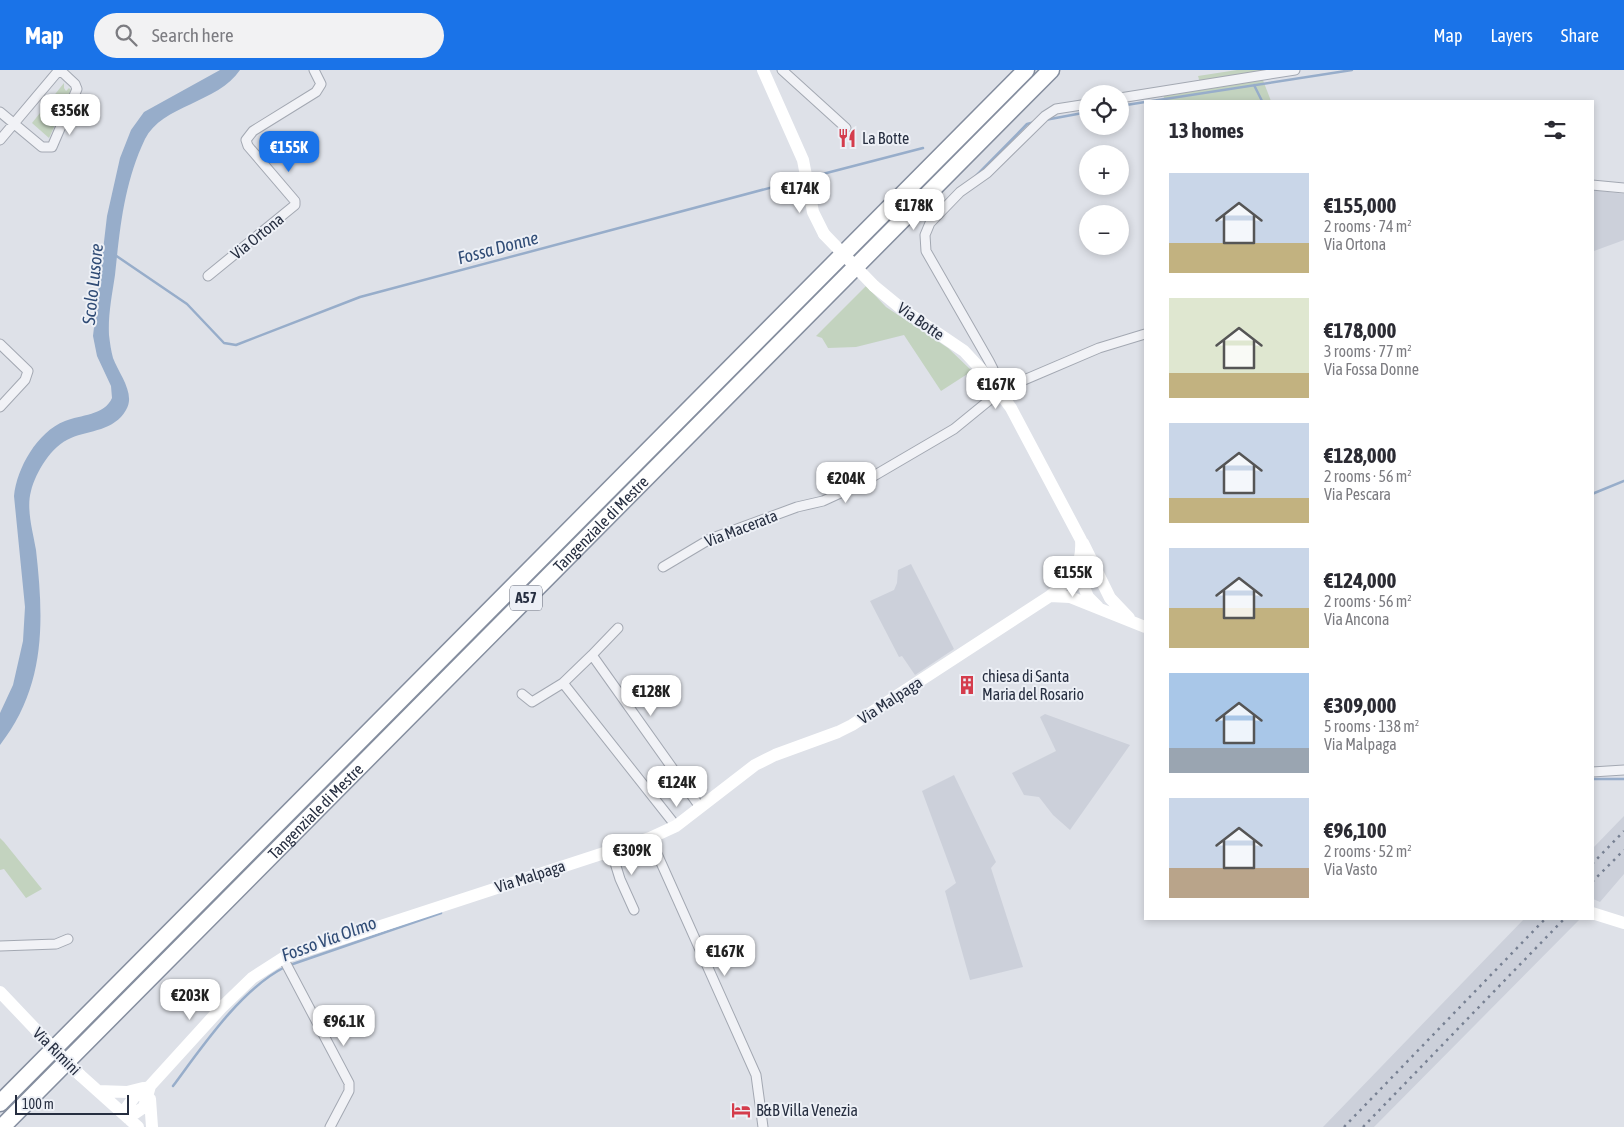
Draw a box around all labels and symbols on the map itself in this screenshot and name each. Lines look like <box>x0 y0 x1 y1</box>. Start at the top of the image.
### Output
pin: €356K <box>35 93 105 136</box>
restaurant icon: La Botte <box>836 127 858 149</box>
place label: La Botte <box>862 129 909 147</box>
pin: €155K <box>254 131 324 173</box>
pin: €174K <box>765 172 835 214</box>
pin: €178K <box>879 189 949 231</box>
street label: Via Ortona <box>227 209 287 263</box>
water label: Fossa Donne <box>455 227 541 268</box>
water label: Scolo Lusore <box>78 242 107 327</box>
street label: Via Botte <box>894 299 948 343</box>
pin: €167K <box>961 368 1031 410</box>
pin: €204K <box>811 462 881 504</box>
street label: Tangenziale di Mestre <box>550 472 652 575</box>
street label: Via Macerata <box>702 506 780 550</box>
pin: €155K <box>1038 556 1108 598</box>
road number: A57 <box>510 586 542 610</box>
place label: chiesa di Santa Maria del Rosario <box>982 667 1084 703</box>
street label: Via Malpaga <box>855 673 926 728</box>
pin: €128K <box>616 674 686 717</box>
building icon: chiesa di Santa Maria del Rosario <box>956 674 978 696</box>
street label: Tangenziale di Mestre <box>264 760 367 863</box>
pin: €124K <box>642 766 712 808</box>
pin: €309K <box>597 834 667 876</box>
street label: Via Malpaga <box>493 856 568 897</box>
water label: Fosso Via Olmo <box>278 912 379 965</box>
pin: €167K <box>690 934 760 977</box>
pin: €203K <box>155 978 225 1021</box>
pin: €96.1K <box>303 1004 385 1047</box>
street label: Via Rimini <box>30 1024 84 1078</box>
scale bar <box>15 1092 129 1115</box>
hotel icon: B&B Villa Venezia <box>730 1099 752 1121</box>
place label: B&B Villa Venezia <box>756 1101 858 1119</box>

